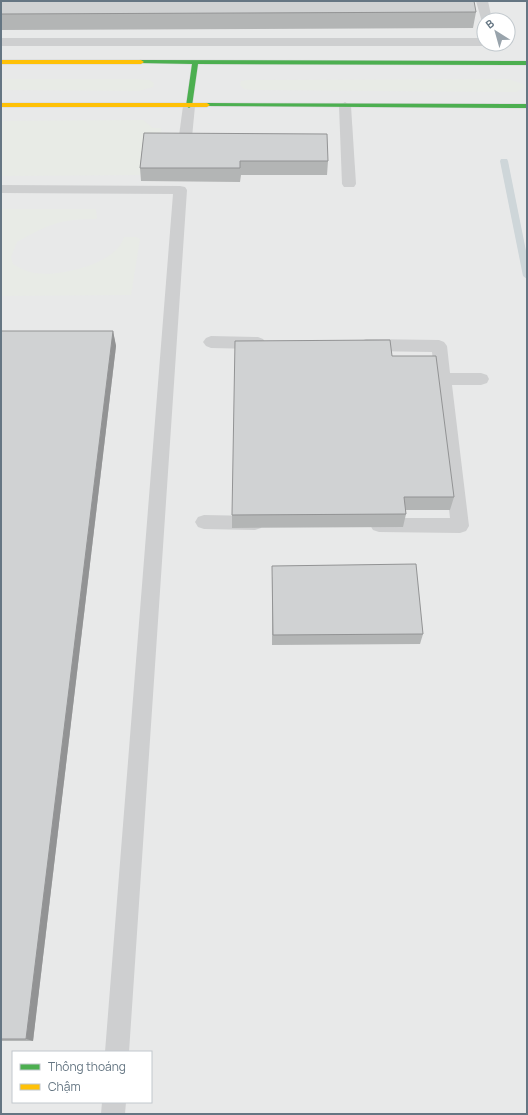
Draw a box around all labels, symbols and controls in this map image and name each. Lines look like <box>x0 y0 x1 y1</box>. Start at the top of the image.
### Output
north arrow <box>476 12 516 52</box>
text: B <box>482 16 497 32</box>
legend <box>12 1051 152 1103</box>
text: Thông thoáng <box>48 1058 126 1075</box>
text: Chậm <box>48 1078 81 1095</box>

